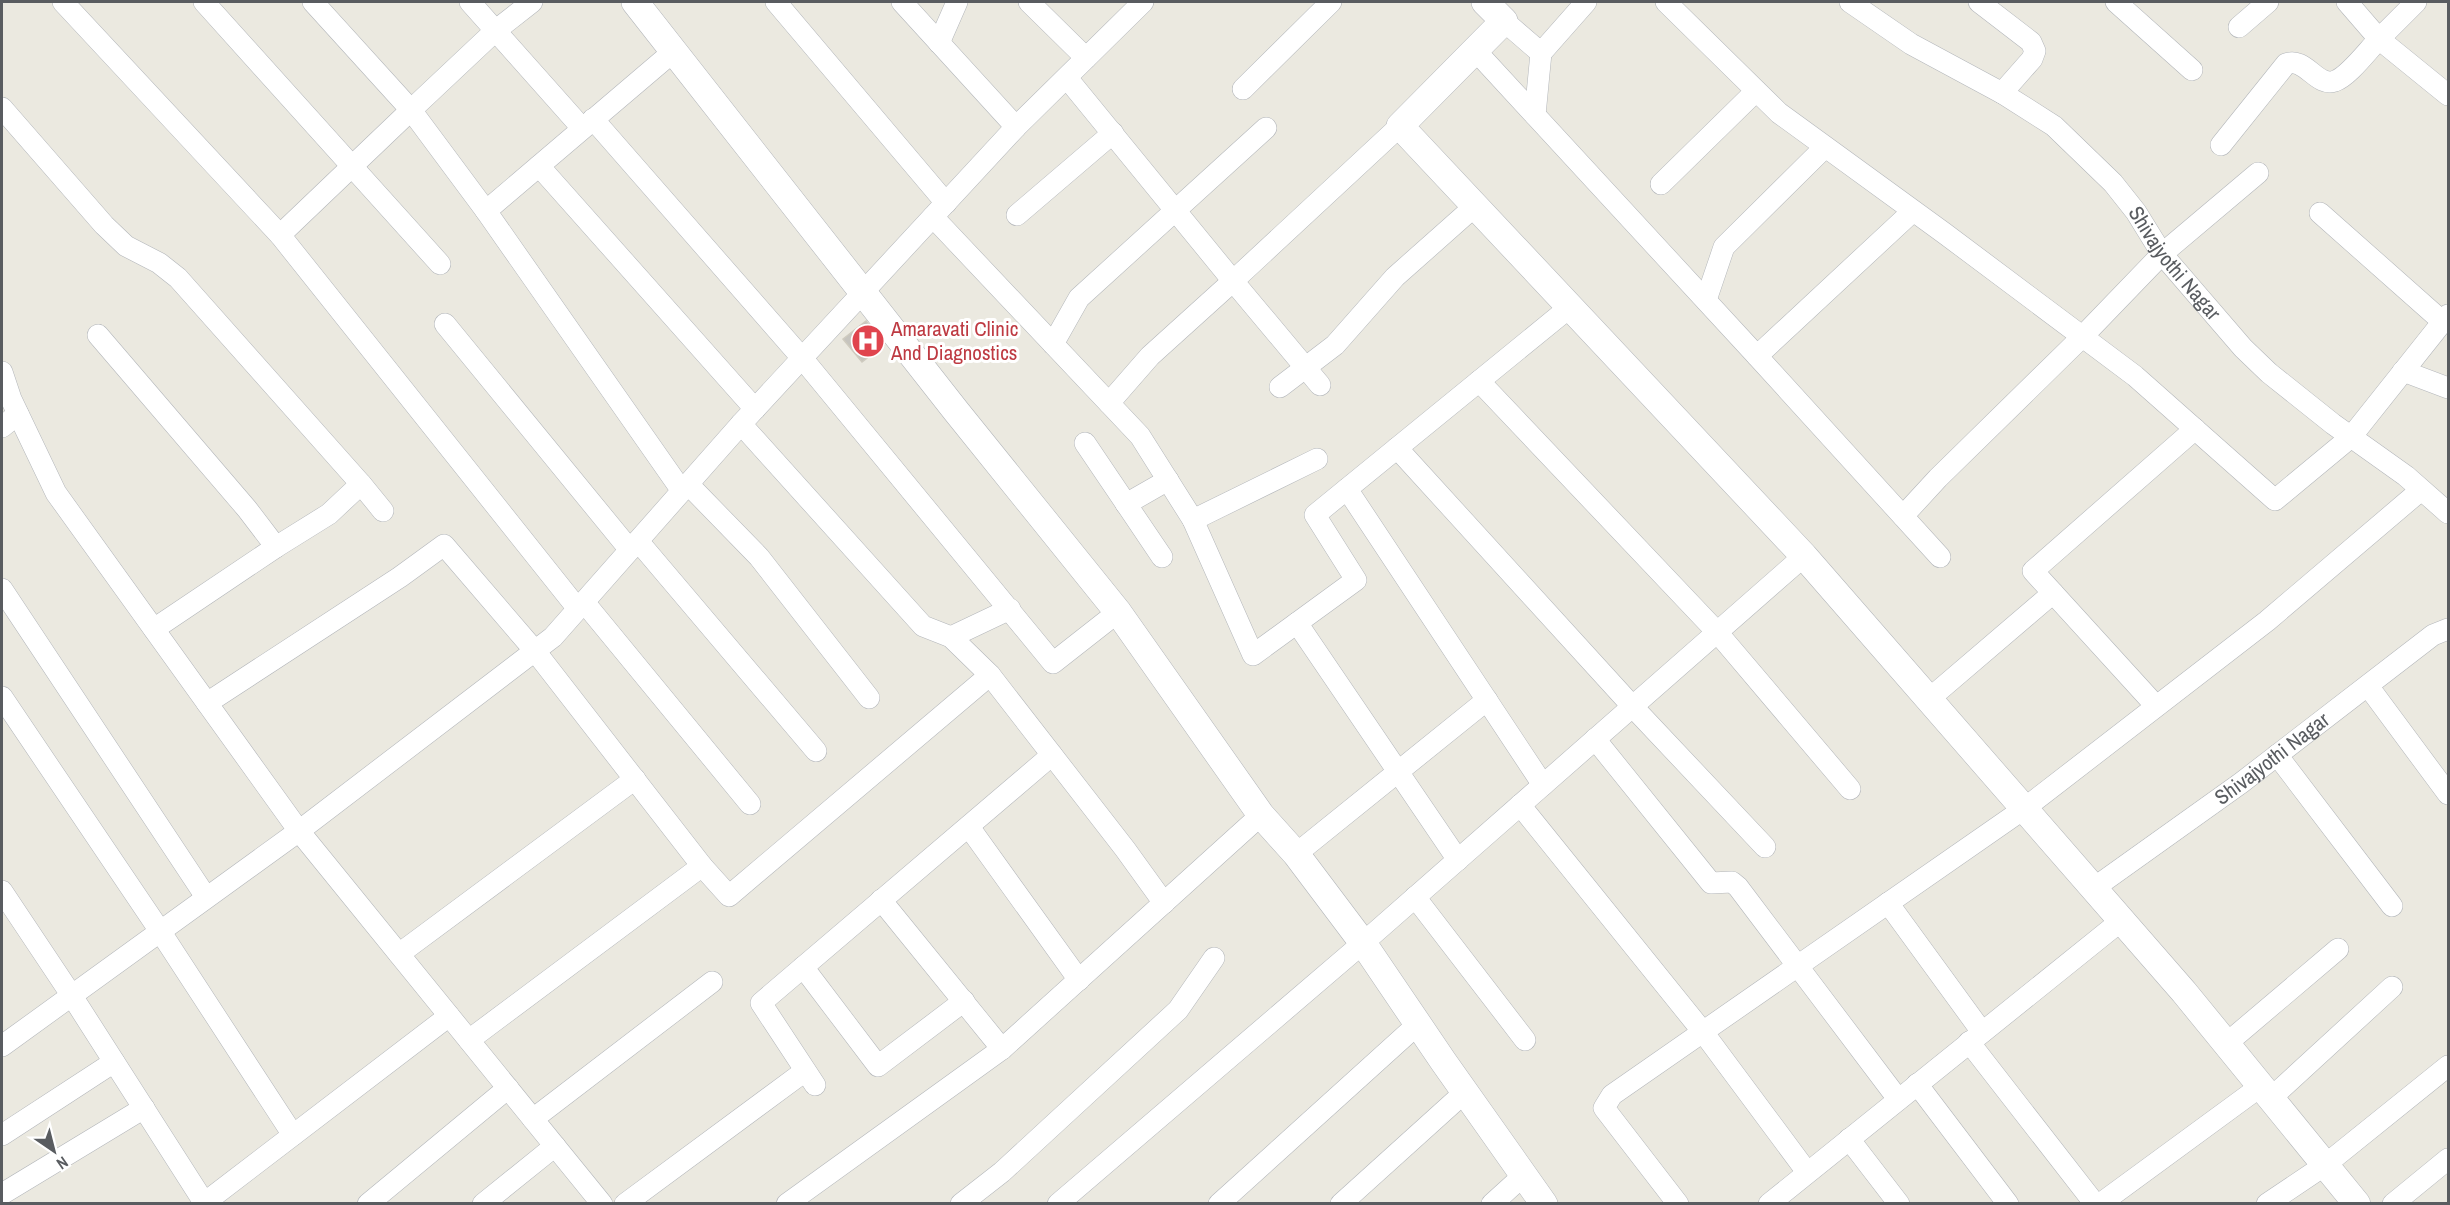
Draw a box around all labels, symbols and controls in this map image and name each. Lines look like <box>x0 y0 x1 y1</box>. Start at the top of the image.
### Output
street label: Shivajyothi Nagar <box>2122 200 2228 326</box>
place label: Amaravati Clinic And Diagnostics <box>890 314 1018 367</box>
hospital icon: Amaravati Clinic And Diagnostics <box>850 323 886 359</box>
street label: Shivajyothi Nagar <box>2209 705 2335 811</box>
north arrow <box>24 1121 84 1181</box>
text: N <box>52 1152 73 1175</box>

